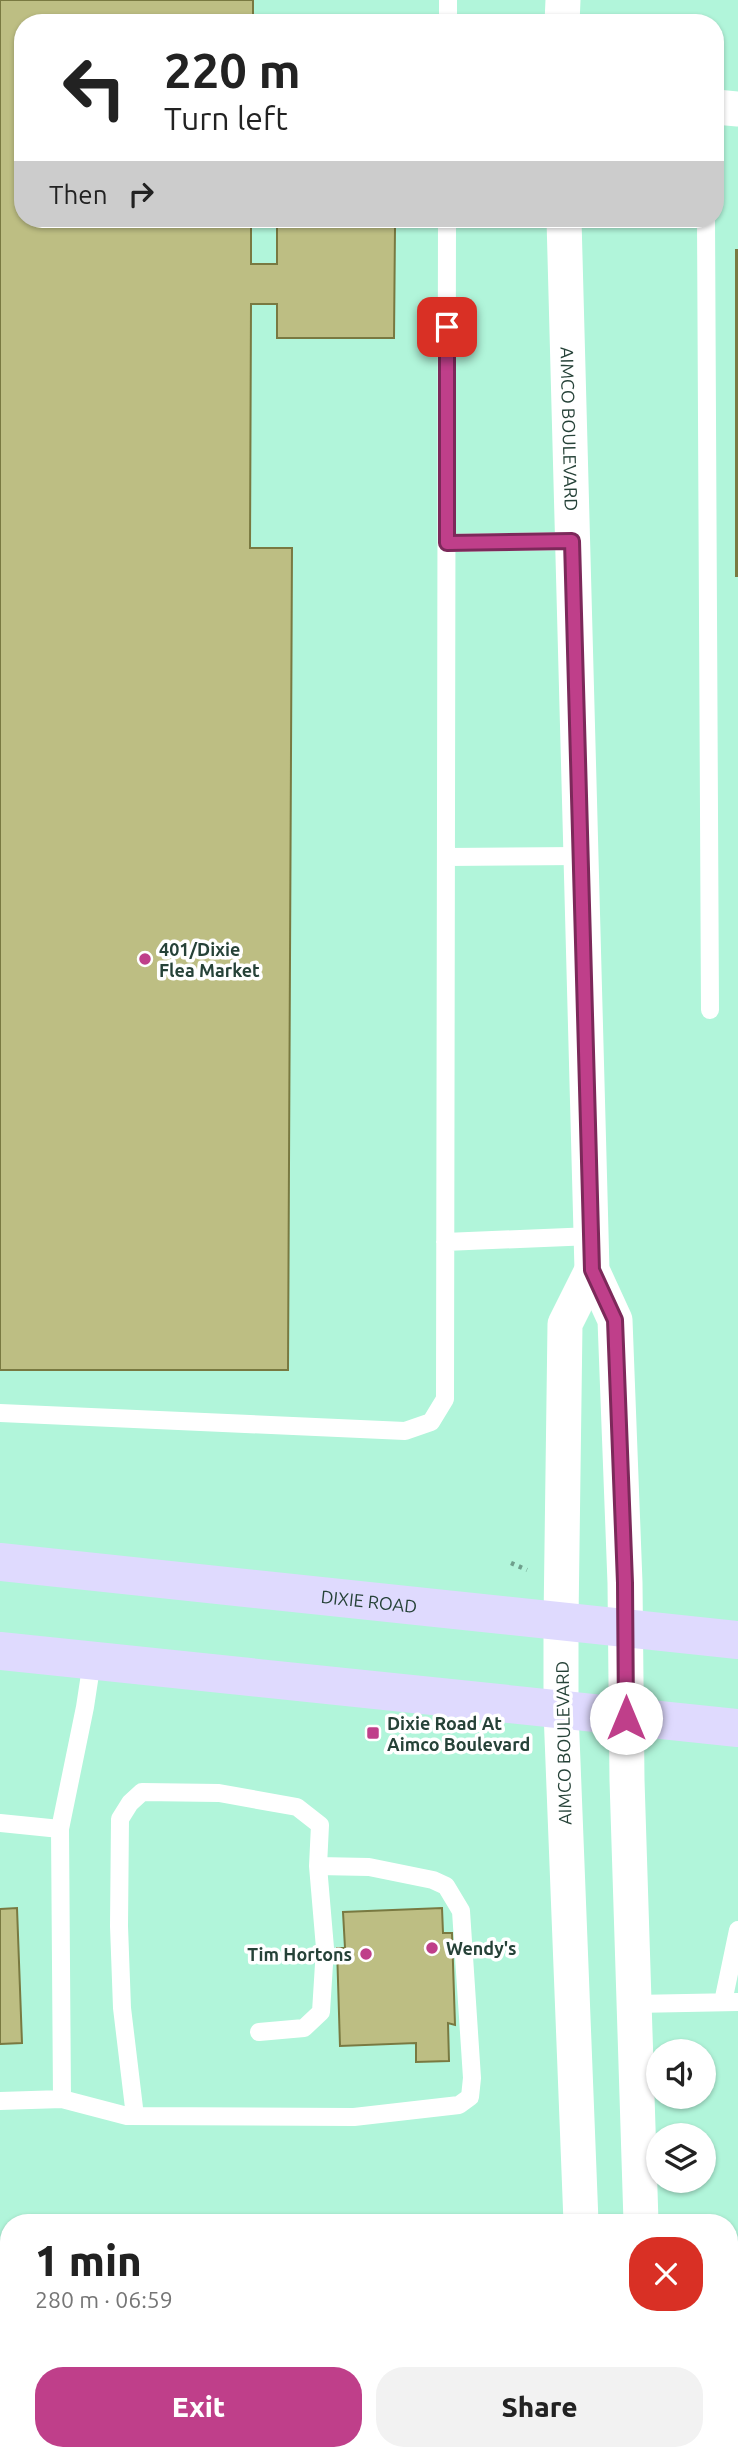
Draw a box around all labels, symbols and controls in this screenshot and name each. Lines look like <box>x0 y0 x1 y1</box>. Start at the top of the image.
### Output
icon: left <box>49 42 140 133</box>
text: 220 m <box>164 42 301 97</box>
text: Turn left <box>164 100 288 136</box>
icon: right <box>122 175 160 213</box>
text: Then <box>49 180 108 209</box>
pin <box>417 297 477 357</box>
icon: arrive <box>428 308 466 346</box>
street label: AIMCO BOULEVARD <box>557 347 582 511</box>
place label: 401/Dixie Flea Market <box>159 939 260 980</box>
marker: 401/Dixie Flea Market <box>137 951 153 967</box>
street label: DIXIE ROAD <box>320 1586 418 1616</box>
street label: AIMCO BOULEVARD <box>552 1661 574 1825</box>
position arrow <box>589 1681 663 1755</box>
place label: Dixie Road At Aimco Boulevard <box>387 1713 530 1754</box>
marker: Dixie Road At Aimco Boulevard <box>365 1725 381 1741</box>
place label: Wendy's <box>446 1938 517 1958</box>
marker: Wendy's <box>424 1940 440 1956</box>
place label: Tim Hortons <box>247 1944 352 1964</box>
marker: Tim Hortons <box>358 1946 374 1962</box>
map controls <box>646 2039 716 2193</box>
button: sound <box>646 2039 716 2109</box>
button: layers <box>646 2123 716 2193</box>
text: 1 min <box>35 2237 142 2284</box>
button: close <box>629 2237 703 2311</box>
text: 280 m · 06:59 <box>35 2287 173 2312</box>
button: Exit <box>35 2367 362 2447</box>
button: Share <box>376 2367 703 2447</box>

